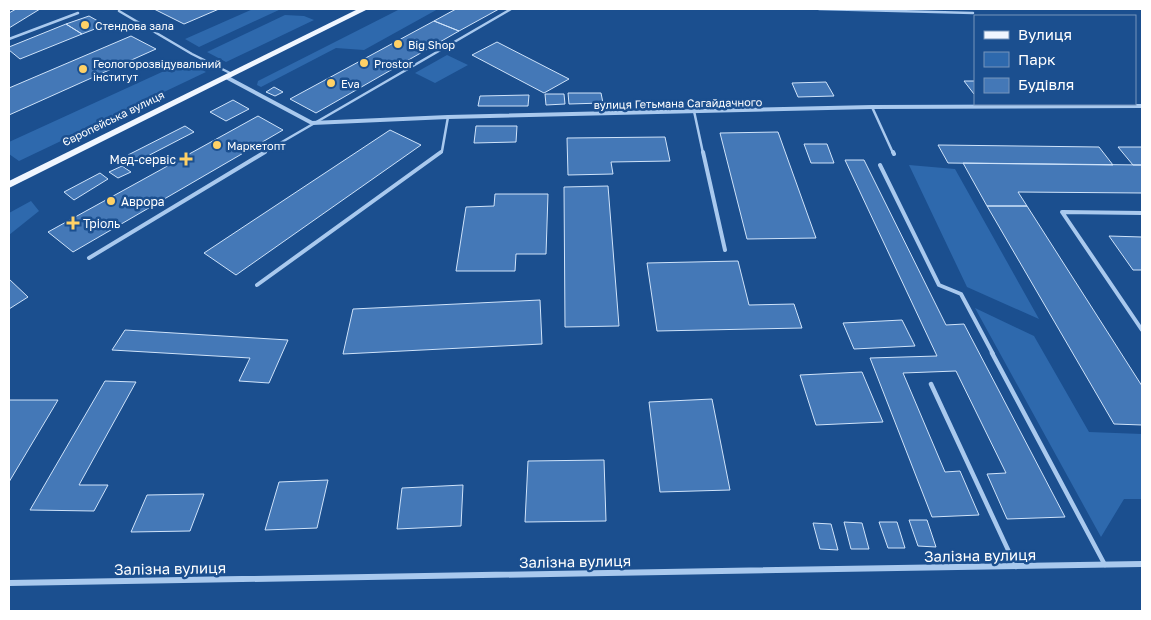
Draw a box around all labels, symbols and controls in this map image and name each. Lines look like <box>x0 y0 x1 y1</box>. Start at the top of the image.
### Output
legend <box>974 15 1136 105</box>
marker: Стендова зала <box>79 19 91 31</box>
place label: Стендова зала <box>95 19 174 32</box>
text: Вулиця <box>1018 25 1072 43</box>
marker: Big Shop <box>392 38 404 50</box>
place label: Big Shop <box>408 38 455 51</box>
text: Парк <box>1018 50 1056 68</box>
place label: Геологорозвідувальний інститут <box>93 57 221 83</box>
marker: Prostor <box>358 57 370 69</box>
place label: Prostor <box>374 57 414 70</box>
marker: Геологорозвідувальний інститут <box>77 63 89 75</box>
text: Будівля <box>1018 75 1074 93</box>
marker: Eva <box>325 77 337 89</box>
place label: Eva <box>341 77 360 90</box>
street label: Європейська вулиця <box>60 88 166 148</box>
street label: вулиця Гетьмана Сагайдачного <box>594 95 763 111</box>
marker: Маркетопт <box>211 139 223 151</box>
place label: Маркетопт <box>227 139 286 152</box>
place label: Мед-сервіс <box>110 152 176 167</box>
marker: Мед-сервіс <box>180 153 192 165</box>
place label: Аврора <box>121 194 165 209</box>
marker: Аврора <box>105 195 117 207</box>
place label: Тріоль <box>83 216 120 231</box>
marker: Тріоль <box>67 217 79 229</box>
street label: Залізна вулиця <box>924 545 1036 565</box>
street label: Залізна вулиця <box>519 551 631 571</box>
street label: Залізна вулиця <box>114 558 226 578</box>

